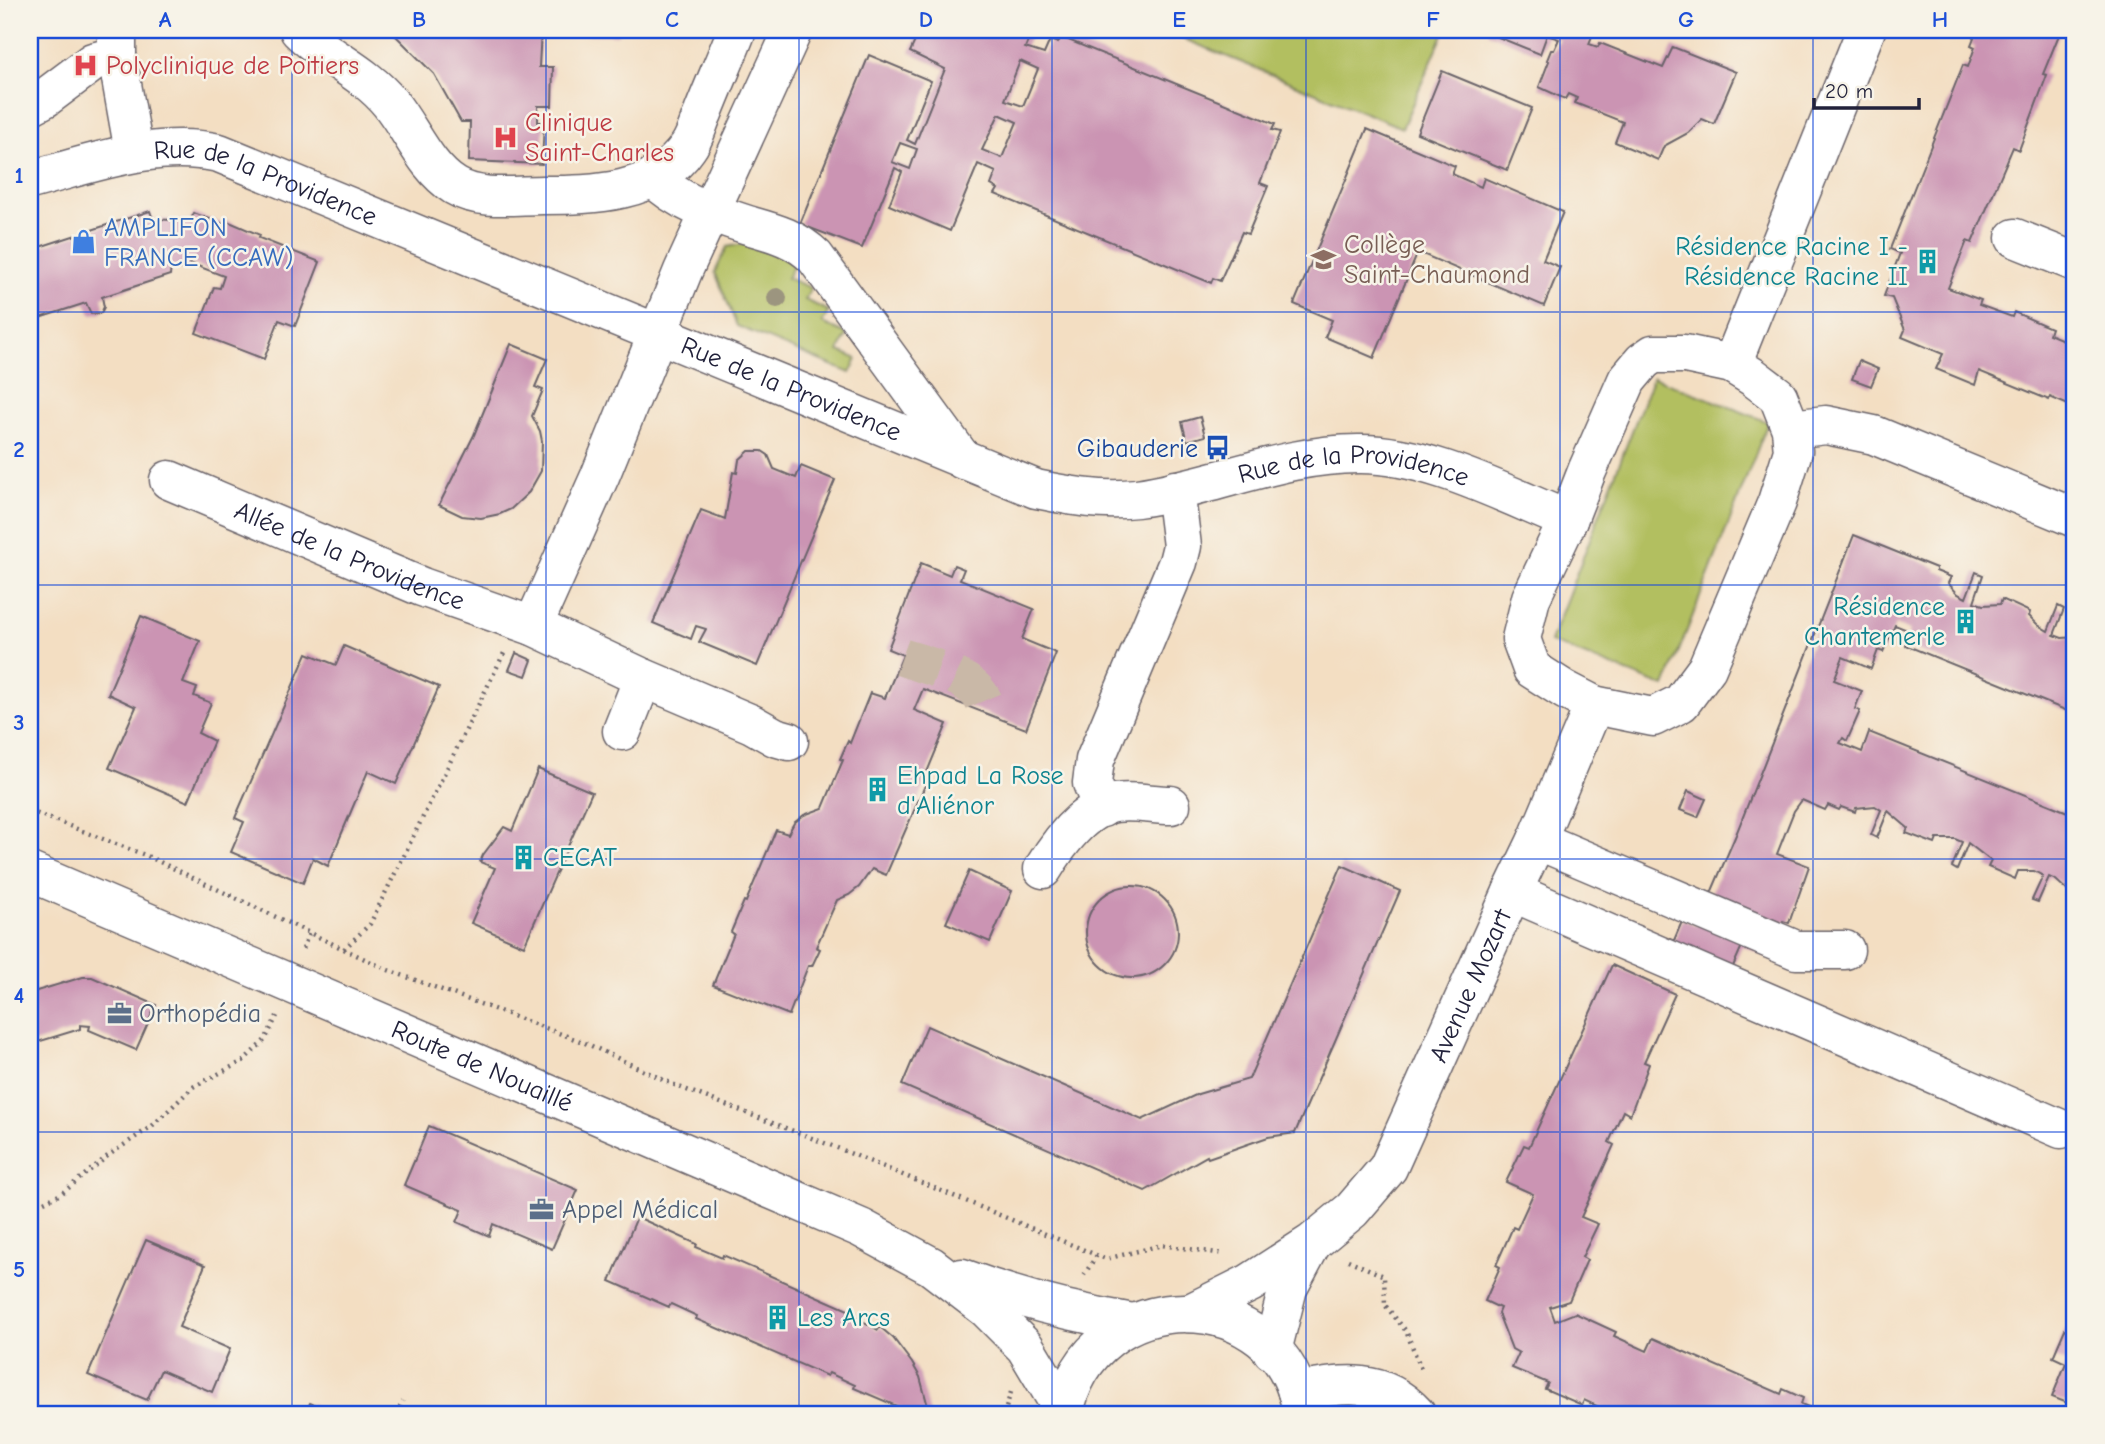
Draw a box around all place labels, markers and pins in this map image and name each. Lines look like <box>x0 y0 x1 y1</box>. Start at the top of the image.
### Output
hospital icon: Polyclinique de Poitiers <box>72 51 100 79</box>
place label: Polyclinique de Poitiers <box>106 51 359 81</box>
place label: Clinique Saint-Charles <box>525 108 674 168</box>
hospital icon: Clinique Saint-Charles <box>491 123 519 151</box>
place label: AMPLIFON FRANCE (CCAW) <box>104 213 293 273</box>
shop icon: AMPLIFON FRANCE (CCAW) <box>70 228 98 256</box>
place label: Collège Saint-Chaumond <box>1344 230 1530 290</box>
place label: Résidence Racine I - Résidence Racine II <box>1675 232 1908 292</box>
school or university icon: Collège Saint-Chaumond <box>1310 245 1338 273</box>
building icon: Résidence Racine I - Résidence Racine II <box>1914 247 1942 275</box>
place label: Gibauderie <box>1077 434 1198 464</box>
bus stop icon: Gibauderie <box>1204 434 1232 462</box>
place label: Résidence Chantemerle <box>1804 592 1945 652</box>
building icon: Résidence Chantemerle <box>1951 607 1979 635</box>
place label: Ehpad La Rose d'Aliénor <box>897 761 1063 821</box>
building icon: Ehpad La Rose d'Aliénor <box>863 776 891 804</box>
building icon: CECAT <box>509 843 537 871</box>
place label: CECAT <box>543 843 618 873</box>
office icon: Orthopédia <box>105 999 133 1027</box>
place label: Orthopédia <box>139 999 261 1029</box>
office icon: Appel Médical <box>528 1195 556 1223</box>
place label: Appel Médical <box>562 1195 718 1225</box>
building icon: Les Arcs <box>763 1303 791 1331</box>
place label: Les Arcs <box>797 1303 890 1333</box>

